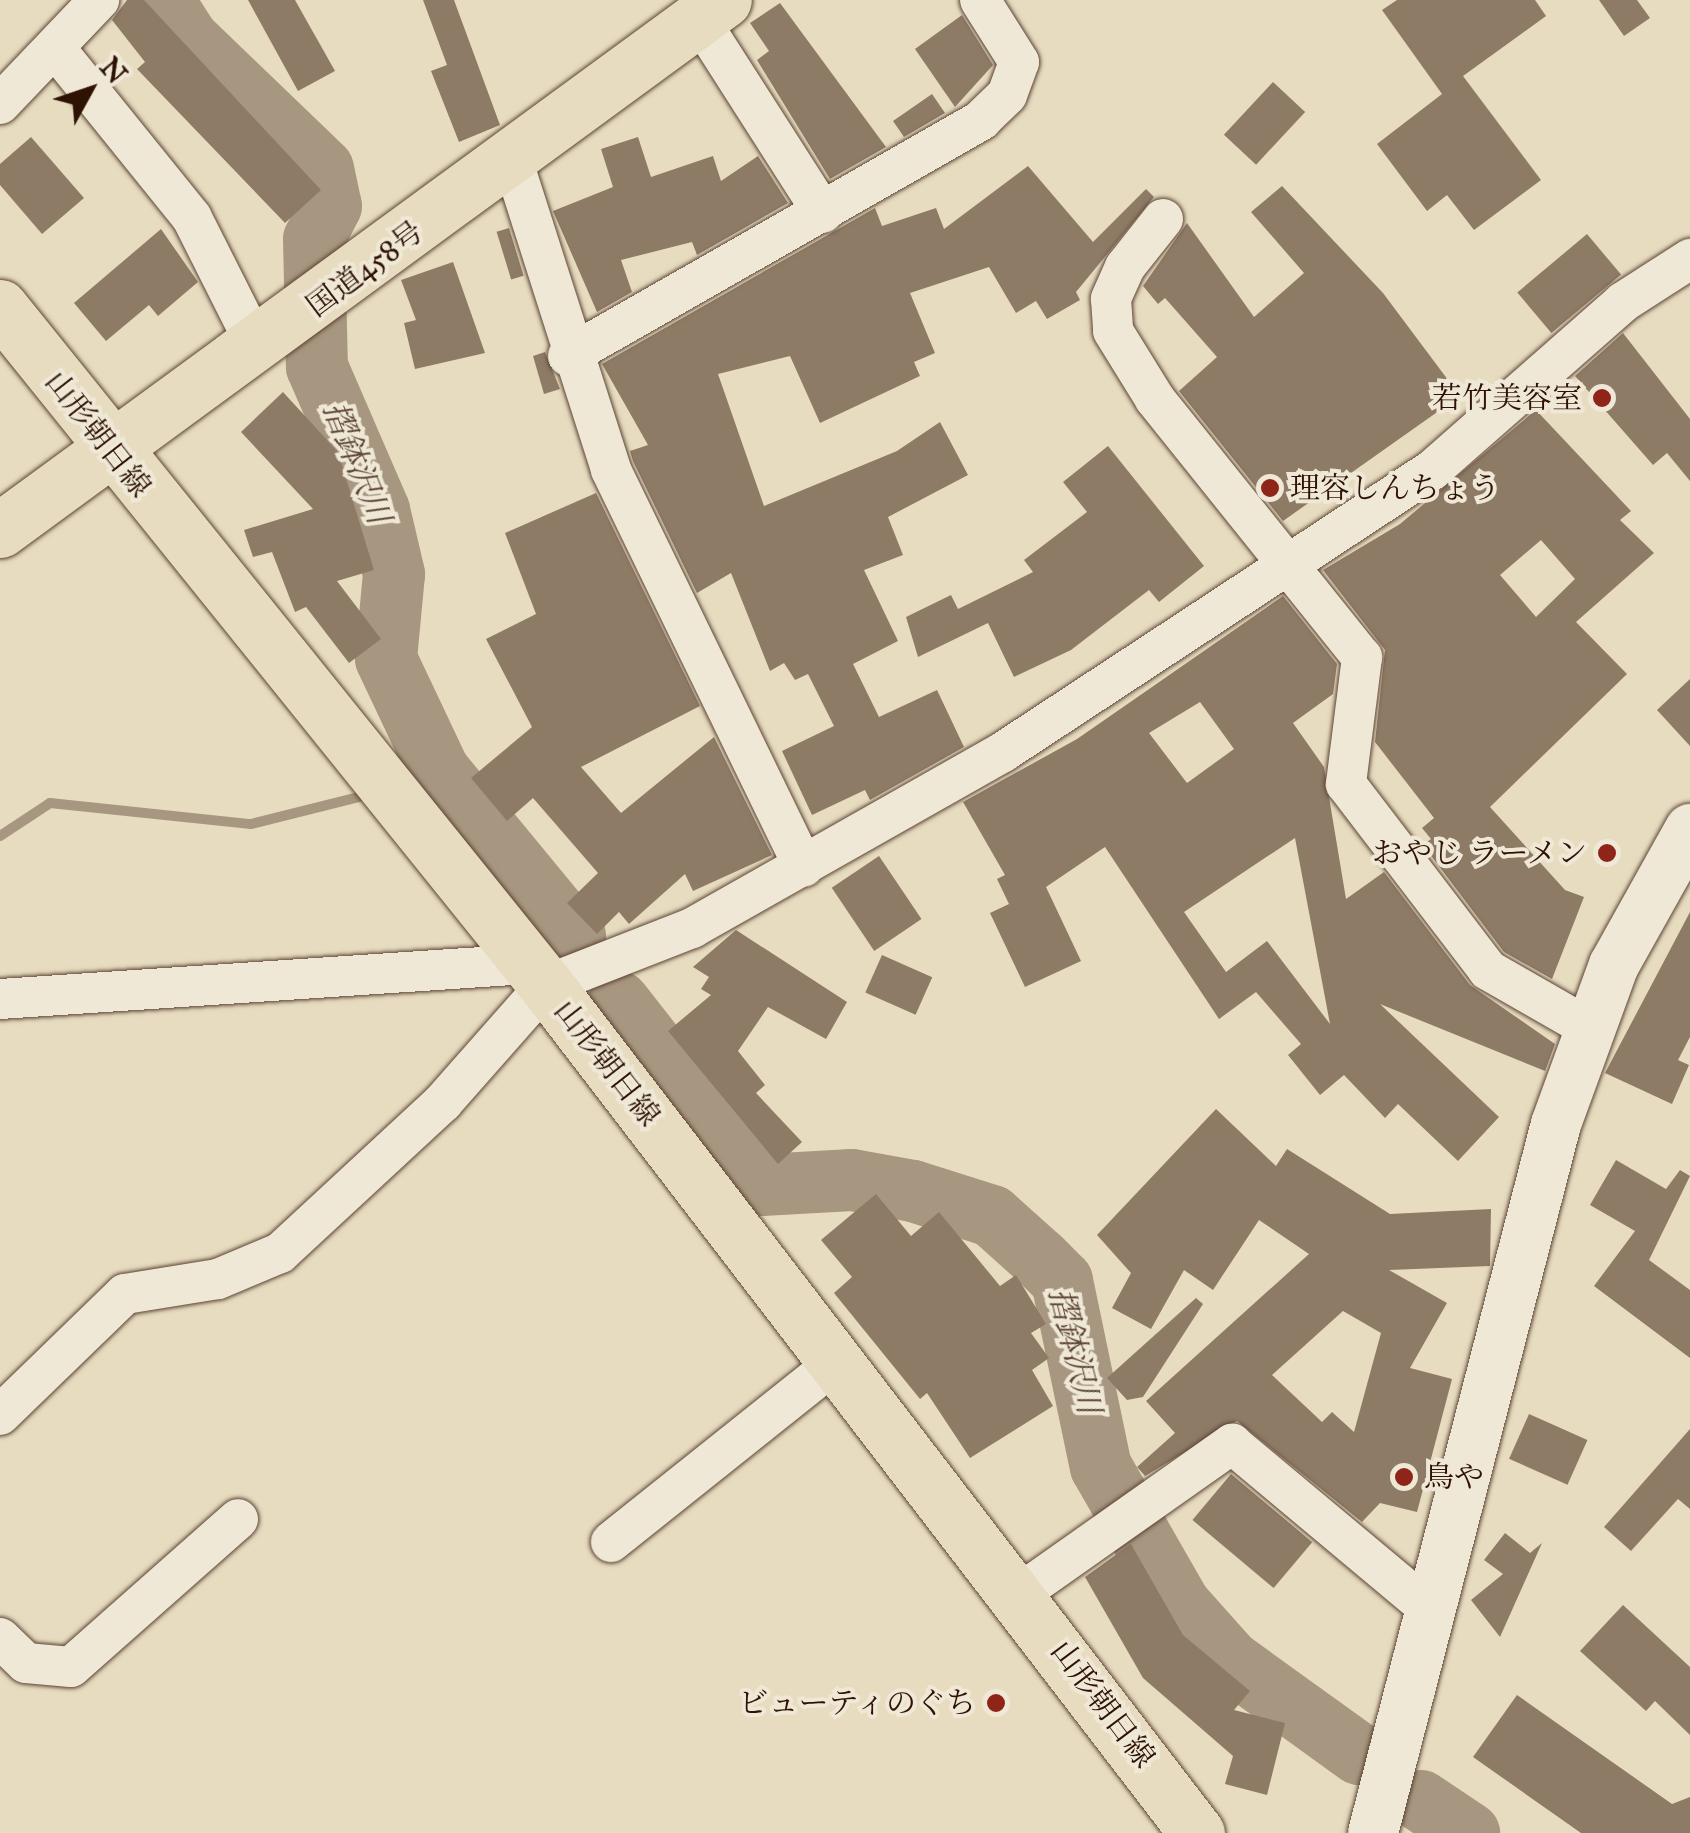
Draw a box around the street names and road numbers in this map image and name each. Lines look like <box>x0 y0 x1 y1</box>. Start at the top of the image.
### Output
street label: 国道458号 <box>300 214 430 324</box>
street label: 山形朝日線 <box>38 364 158 504</box>
street label: 山形朝日線 <box>547 993 667 1133</box>
street label: 山形朝日線 <box>1043 1633 1163 1775</box>

